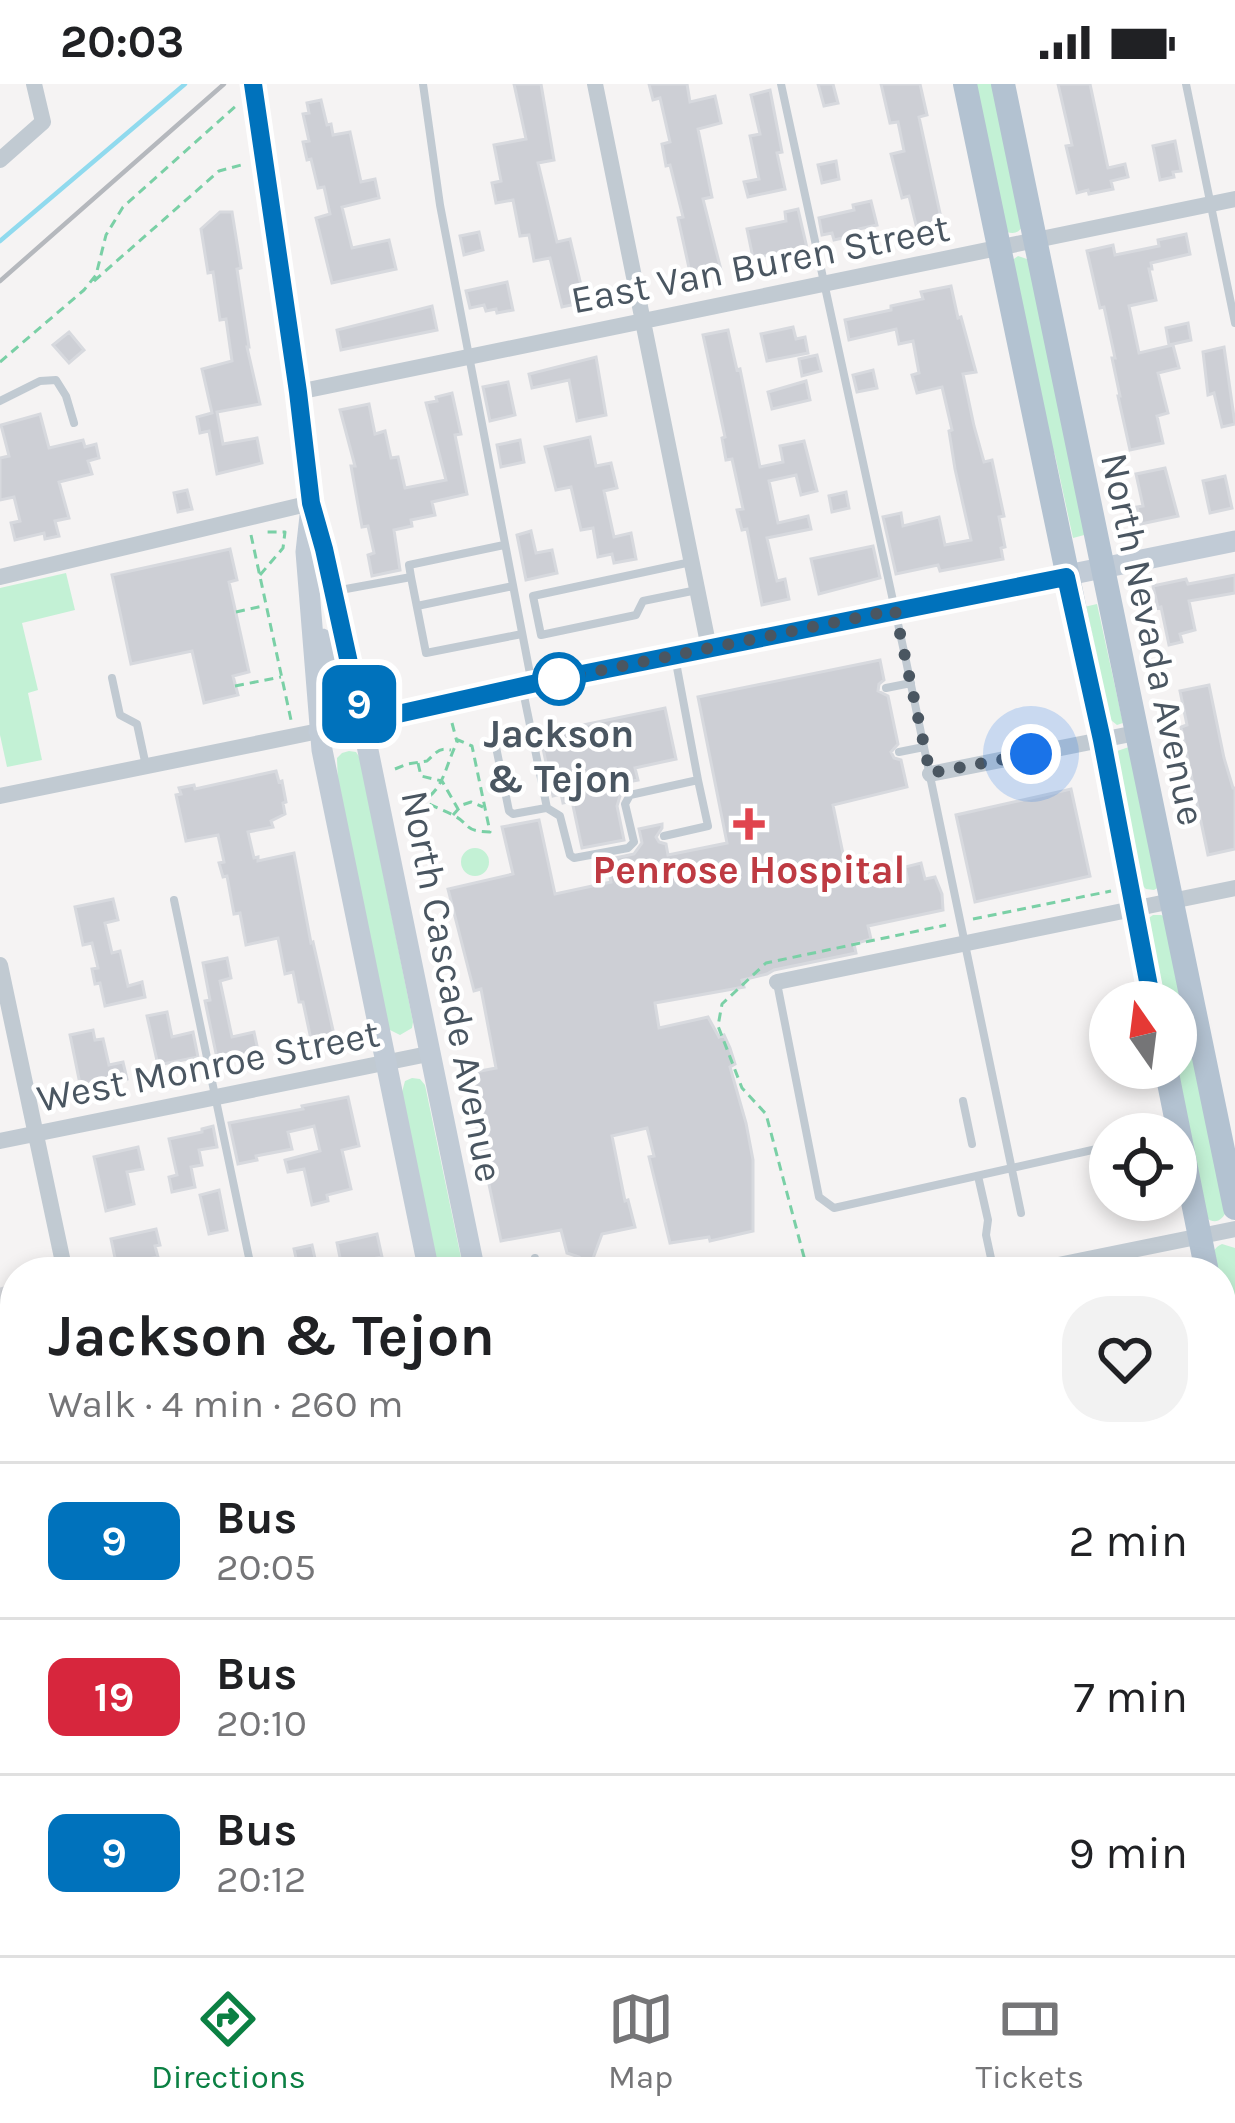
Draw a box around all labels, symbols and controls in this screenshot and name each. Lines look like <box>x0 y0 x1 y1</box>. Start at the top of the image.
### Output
text: 20:03 <box>60 16 184 68</box>
street label: East Van Buren Street <box>567 205 953 323</box>
street label: North Nevada Avenue <box>1091 449 1215 830</box>
marker: Jackson & Tejon <box>534 654 584 704</box>
line badge: 9 <box>320 665 398 743</box>
text: 9 <box>346 679 372 729</box>
place label: Jackson & Tejon <box>484 711 634 802</box>
your location <box>1001 724 1061 784</box>
street label: North Cascade Avenue <box>391 787 513 1186</box>
marker: Penrose Hospital <box>733 808 765 840</box>
place label: Penrose Hospital <box>593 847 905 893</box>
north arrow <box>1089 981 1197 1089</box>
map controls <box>1089 981 1197 1221</box>
street label: West Monroe Street <box>33 1010 383 1122</box>
button: locate <box>1089 1113 1197 1221</box>
button: heart <box>1062 1296 1188 1422</box>
text: Jackson & Tejon <box>48 1303 495 1369</box>
text: Walk · 4 min · 260 m <box>48 1381 403 1427</box>
text: Bus <box>216 1492 297 1544</box>
text: 2 min <box>1069 1515 1188 1567</box>
text: 9 <box>101 1516 127 1566</box>
text: 20:05 <box>216 1544 316 1590</box>
text: Bus <box>216 1648 297 1700</box>
text: 7 min <box>1074 1671 1188 1723</box>
text: 19 <box>94 1672 134 1722</box>
text: 20:10 <box>216 1700 307 1746</box>
text: Bus <box>216 1804 297 1856</box>
text: 9 min <box>1069 1827 1188 1879</box>
text: 9 <box>101 1828 127 1878</box>
text: 20:12 <box>216 1856 306 1902</box>
tab: Directions <box>151 1986 306 2096</box>
tab: Map <box>608 1986 674 2096</box>
tab: Tickets <box>975 1986 1084 2096</box>

